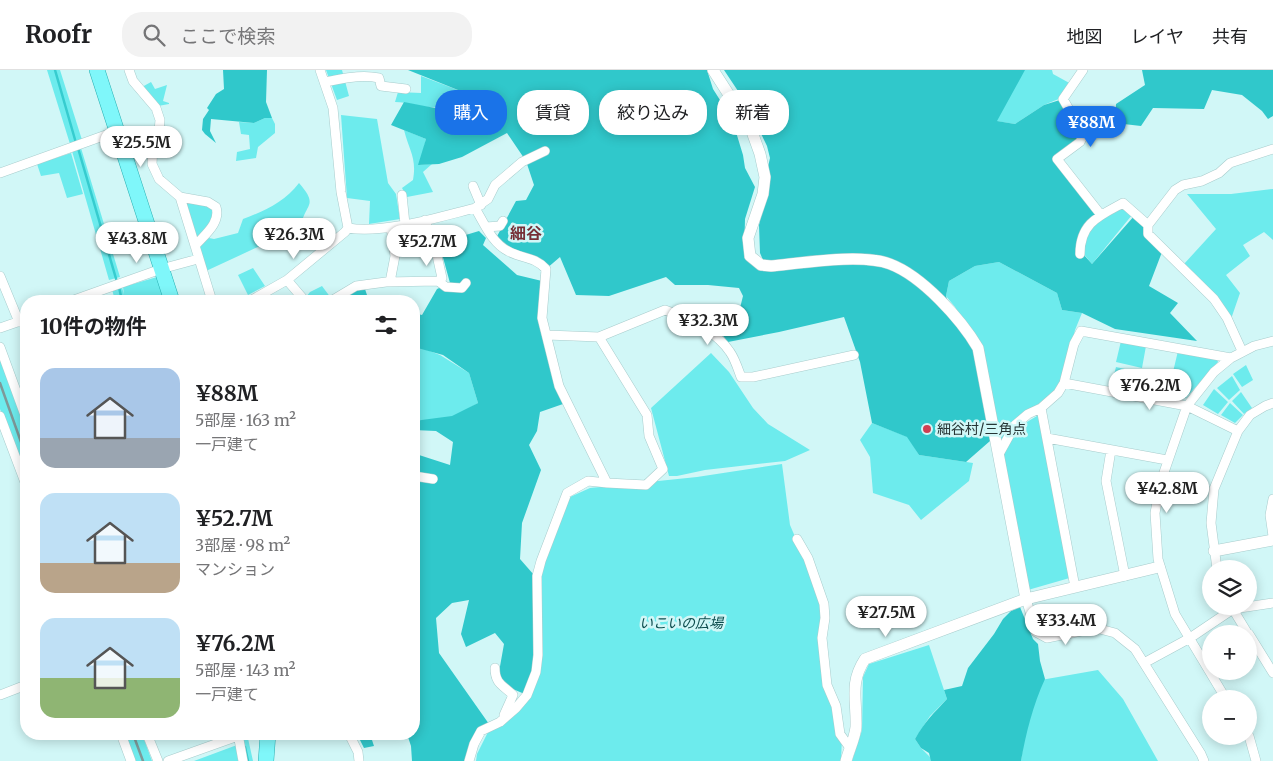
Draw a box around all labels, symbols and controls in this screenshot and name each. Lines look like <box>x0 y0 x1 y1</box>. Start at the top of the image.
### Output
search box <box>122 12 472 57</box>
text: Roofr <box>25 19 92 50</box>
icon: search <box>140 21 168 49</box>
text: ここで検索 <box>180 24 275 48</box>
text: 地図 <box>1067 25 1103 48</box>
text: レイヤ <box>1131 25 1184 48</box>
text: 共有 <box>1212 25 1248 48</box>
chip: 購入 <box>435 90 507 135</box>
chip: 賃貸 <box>517 90 589 135</box>
chip: 絞り込み <box>599 90 707 135</box>
chip: 新着 <box>717 90 789 135</box>
pin: ¥88M <box>1061 106 1121 148</box>
text: ¥88M <box>1067 112 1115 132</box>
pin: ¥25.5M <box>100 126 182 168</box>
text: ¥25.5M <box>111 132 171 152</box>
pin: ¥26.3M <box>253 218 335 260</box>
pin: ¥43.8M <box>96 222 178 264</box>
district label: 細谷 <box>510 223 542 243</box>
text: ¥26.3M <box>264 224 324 244</box>
pin: ¥52.7M <box>386 224 468 267</box>
text: ¥43.8M <box>107 228 167 248</box>
text: ¥52.7M <box>397 231 457 251</box>
pin: ¥32.3M <box>667 304 749 346</box>
text: ¥32.3M <box>678 310 738 330</box>
icon: filters <box>372 311 400 339</box>
text: 10件の物件 <box>40 313 147 340</box>
pin: ¥76.2M <box>1109 368 1191 411</box>
text: ¥76.2M <box>1119 375 1181 395</box>
text: ¥88M <box>195 380 258 407</box>
icon: home <box>80 388 140 448</box>
text: 5部屋 · 163 m² <box>195 410 296 430</box>
place label: 細谷村/三角点 <box>937 420 1026 438</box>
marker: 細谷村/三角点 <box>921 423 933 435</box>
text: 一戸建て <box>195 434 259 454</box>
pin: ¥42.8M <box>1126 472 1208 514</box>
text: ¥42.8M <box>1136 478 1198 498</box>
text: ¥52.7M <box>195 505 273 532</box>
icon: home <box>80 513 140 573</box>
text: 3部屋 · 98 m² <box>195 535 290 555</box>
text: マンション <box>195 559 275 579</box>
map controls <box>1202 560 1257 745</box>
button: layers <box>1202 560 1257 615</box>
pin: ¥27.5M <box>845 596 927 638</box>
text: ¥27.5M <box>857 602 915 622</box>
pin: ¥33.4M <box>1025 604 1107 646</box>
text: ¥33.4M <box>1036 610 1096 630</box>
park label: いこいの広場 <box>639 614 725 632</box>
button: + <box>1202 625 1257 680</box>
text: ¥76.2M <box>195 630 275 657</box>
icon: home <box>80 638 140 698</box>
text: 5部屋 · 143 m² <box>195 660 295 680</box>
text: 一戸建て <box>195 684 259 704</box>
button: − <box>1202 690 1257 745</box>

